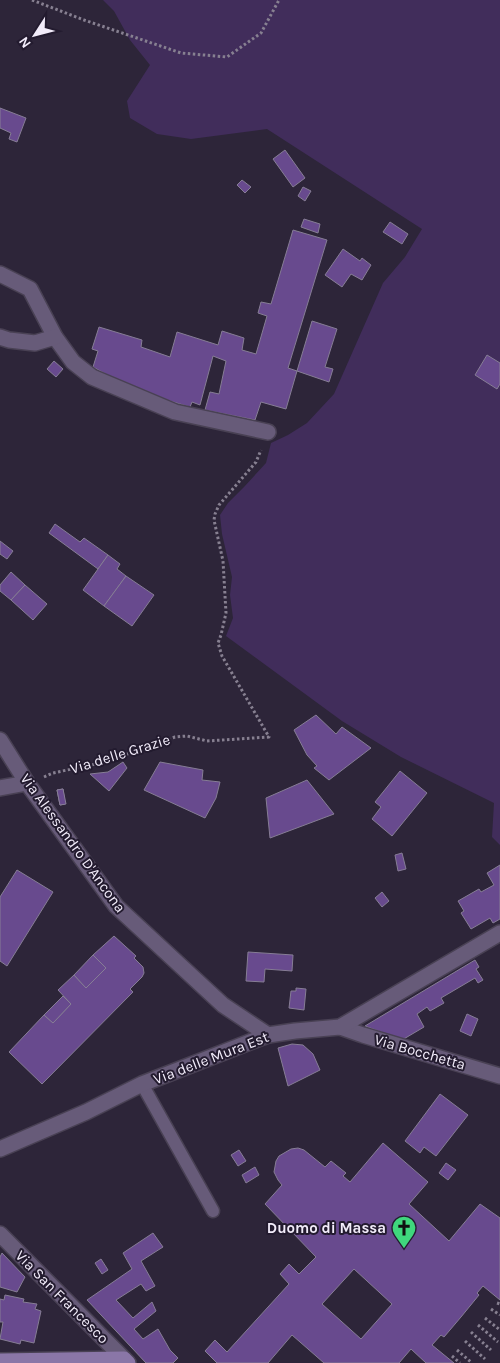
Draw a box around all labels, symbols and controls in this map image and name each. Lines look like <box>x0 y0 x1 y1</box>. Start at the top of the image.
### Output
north arrow <box>10 10 60 60</box>
text: N <box>15 33 35 51</box>
street label: Via delle Grazie <box>68 730 172 778</box>
street label: Via Alessandro D'Ancona <box>17 770 129 916</box>
street label: Via delle Mura Est <box>151 1028 271 1088</box>
street label: Via Bocchetta <box>372 1030 468 1074</box>
church icon: Duomo di Massa <box>391 1215 417 1249</box>
place label: Duomo di Massa <box>267 1219 386 1237</box>
street label: Via San Francesco <box>12 1247 112 1347</box>

